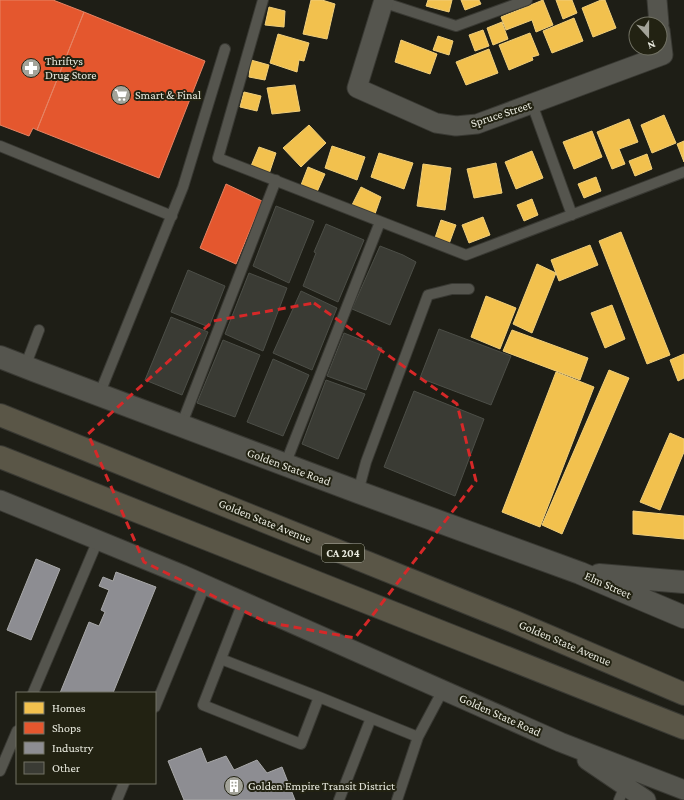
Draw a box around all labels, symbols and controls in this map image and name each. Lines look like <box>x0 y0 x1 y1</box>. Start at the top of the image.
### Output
north arrow <box>628 16 668 56</box>
text: N <box>645 38 657 52</box>
place label: Thriftys Drug Store <box>45 54 96 82</box>
pharmacy icon: Thriftys Drug Store <box>20 57 42 79</box>
supermarket icon: Smart & Final <box>110 84 132 106</box>
place label: Smart & Final <box>135 88 201 102</box>
street label: Spruce Street <box>469 97 534 130</box>
street label: Golden State Road <box>245 445 333 489</box>
street label: Golden State Avenue <box>217 496 313 546</box>
road number: CA 204 <box>322 544 364 562</box>
street label: Elm Street <box>582 569 634 602</box>
street label: Golden State Avenue <box>517 617 613 669</box>
street label: Golden State Road <box>457 691 544 740</box>
legend <box>16 692 156 784</box>
text: Homes <box>52 701 86 715</box>
text: Shops <box>52 721 81 735</box>
text: Industry <box>52 741 94 755</box>
text: Other <box>52 761 81 775</box>
building icon: Golden Empire Transit District <box>223 775 245 797</box>
place label: Golden Empire Transit District <box>248 779 396 793</box>

